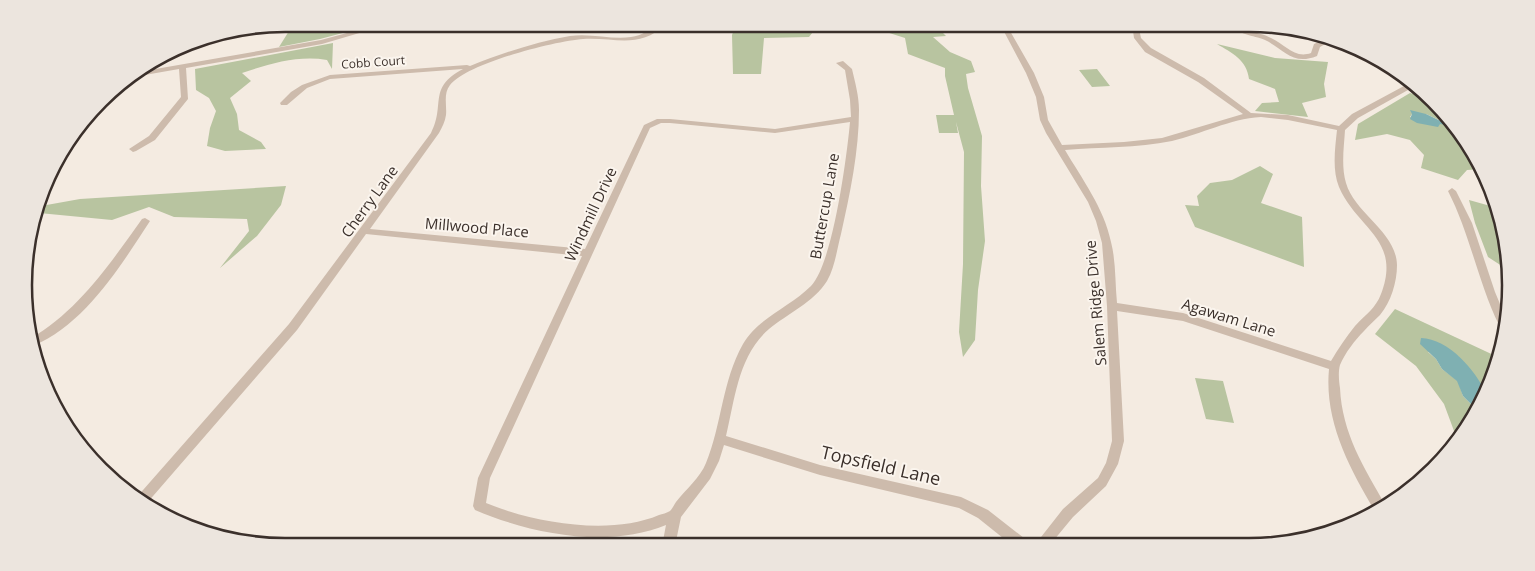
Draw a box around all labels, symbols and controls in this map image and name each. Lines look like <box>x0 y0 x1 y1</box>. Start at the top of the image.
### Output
street label: Cobb Court <box>341 51 405 73</box>
street label: Buttercup Lane <box>805 151 843 261</box>
street label: Cherry Lane <box>336 161 402 241</box>
street label: Windmill Drive <box>559 164 621 264</box>
street label: Millwood Place <box>424 212 530 242</box>
street label: Salem Ridge Drive <box>1080 239 1110 367</box>
street label: Agawam Lane <box>1179 293 1279 341</box>
street label: Topsfield Lane <box>819 440 943 490</box>

